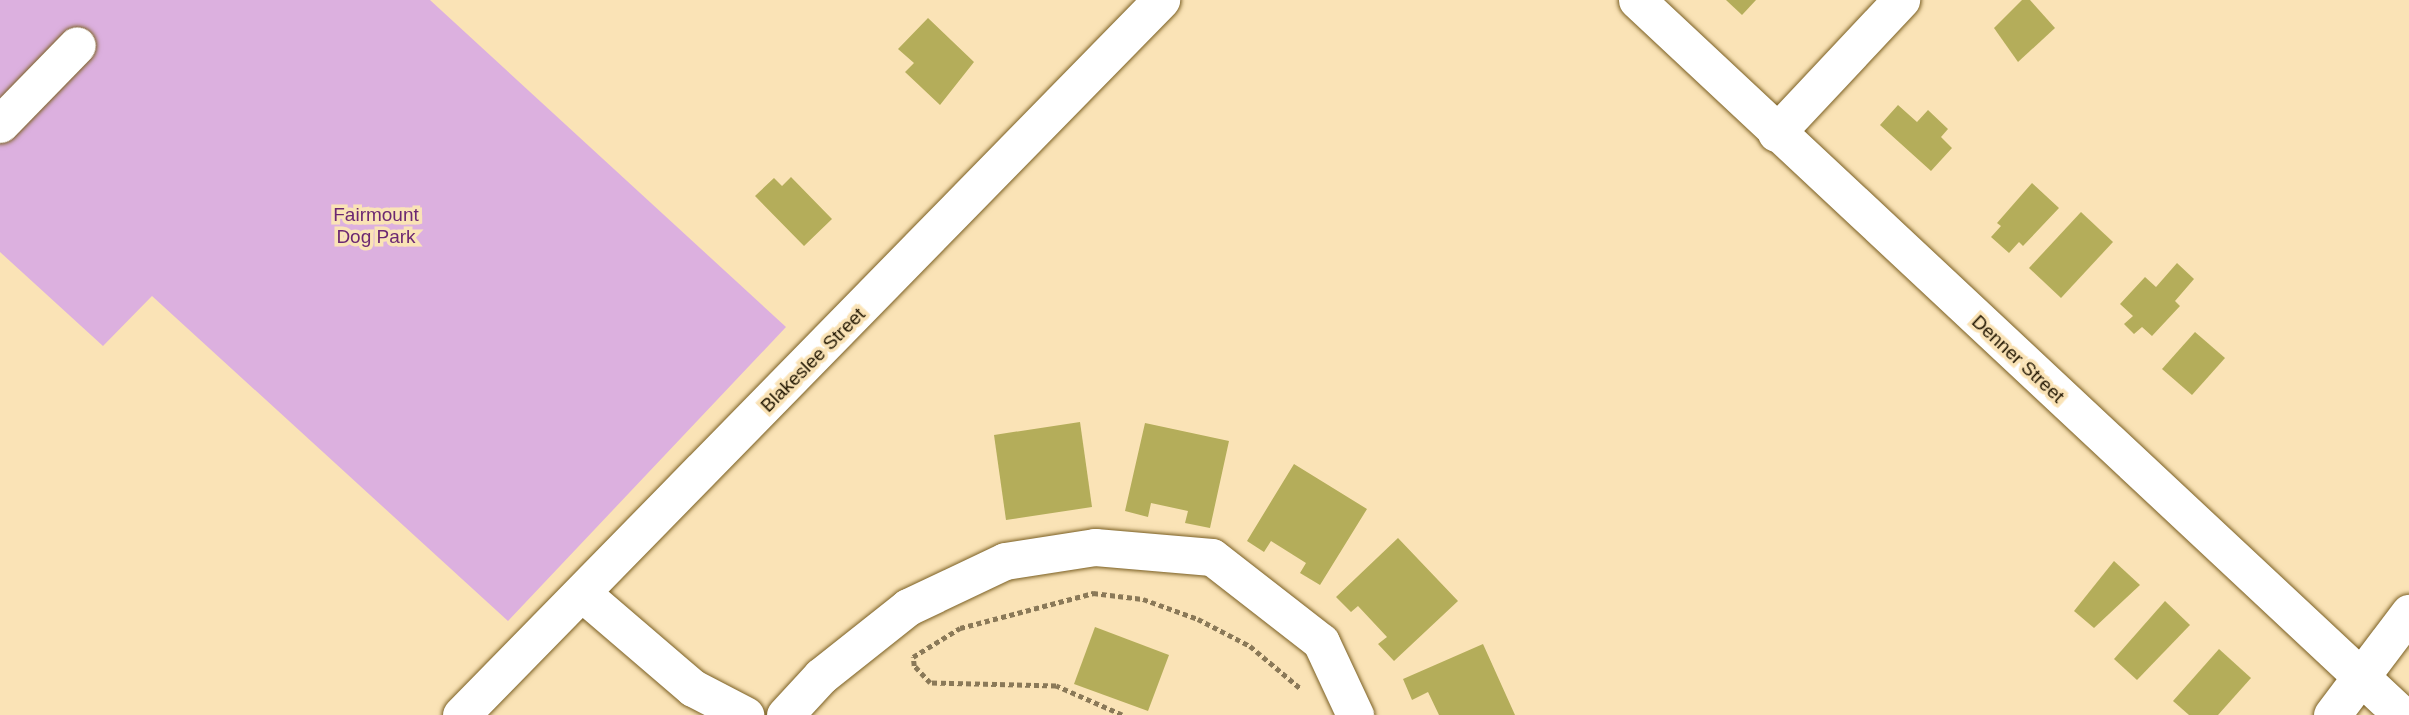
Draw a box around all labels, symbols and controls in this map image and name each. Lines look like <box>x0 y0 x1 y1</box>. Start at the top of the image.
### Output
park label: Fairmount Dog Park <box>333 204 419 248</box>
street label: Blakeslee Street <box>756 303 870 417</box>
street label: Denner Street <box>1967 310 2069 408</box>

